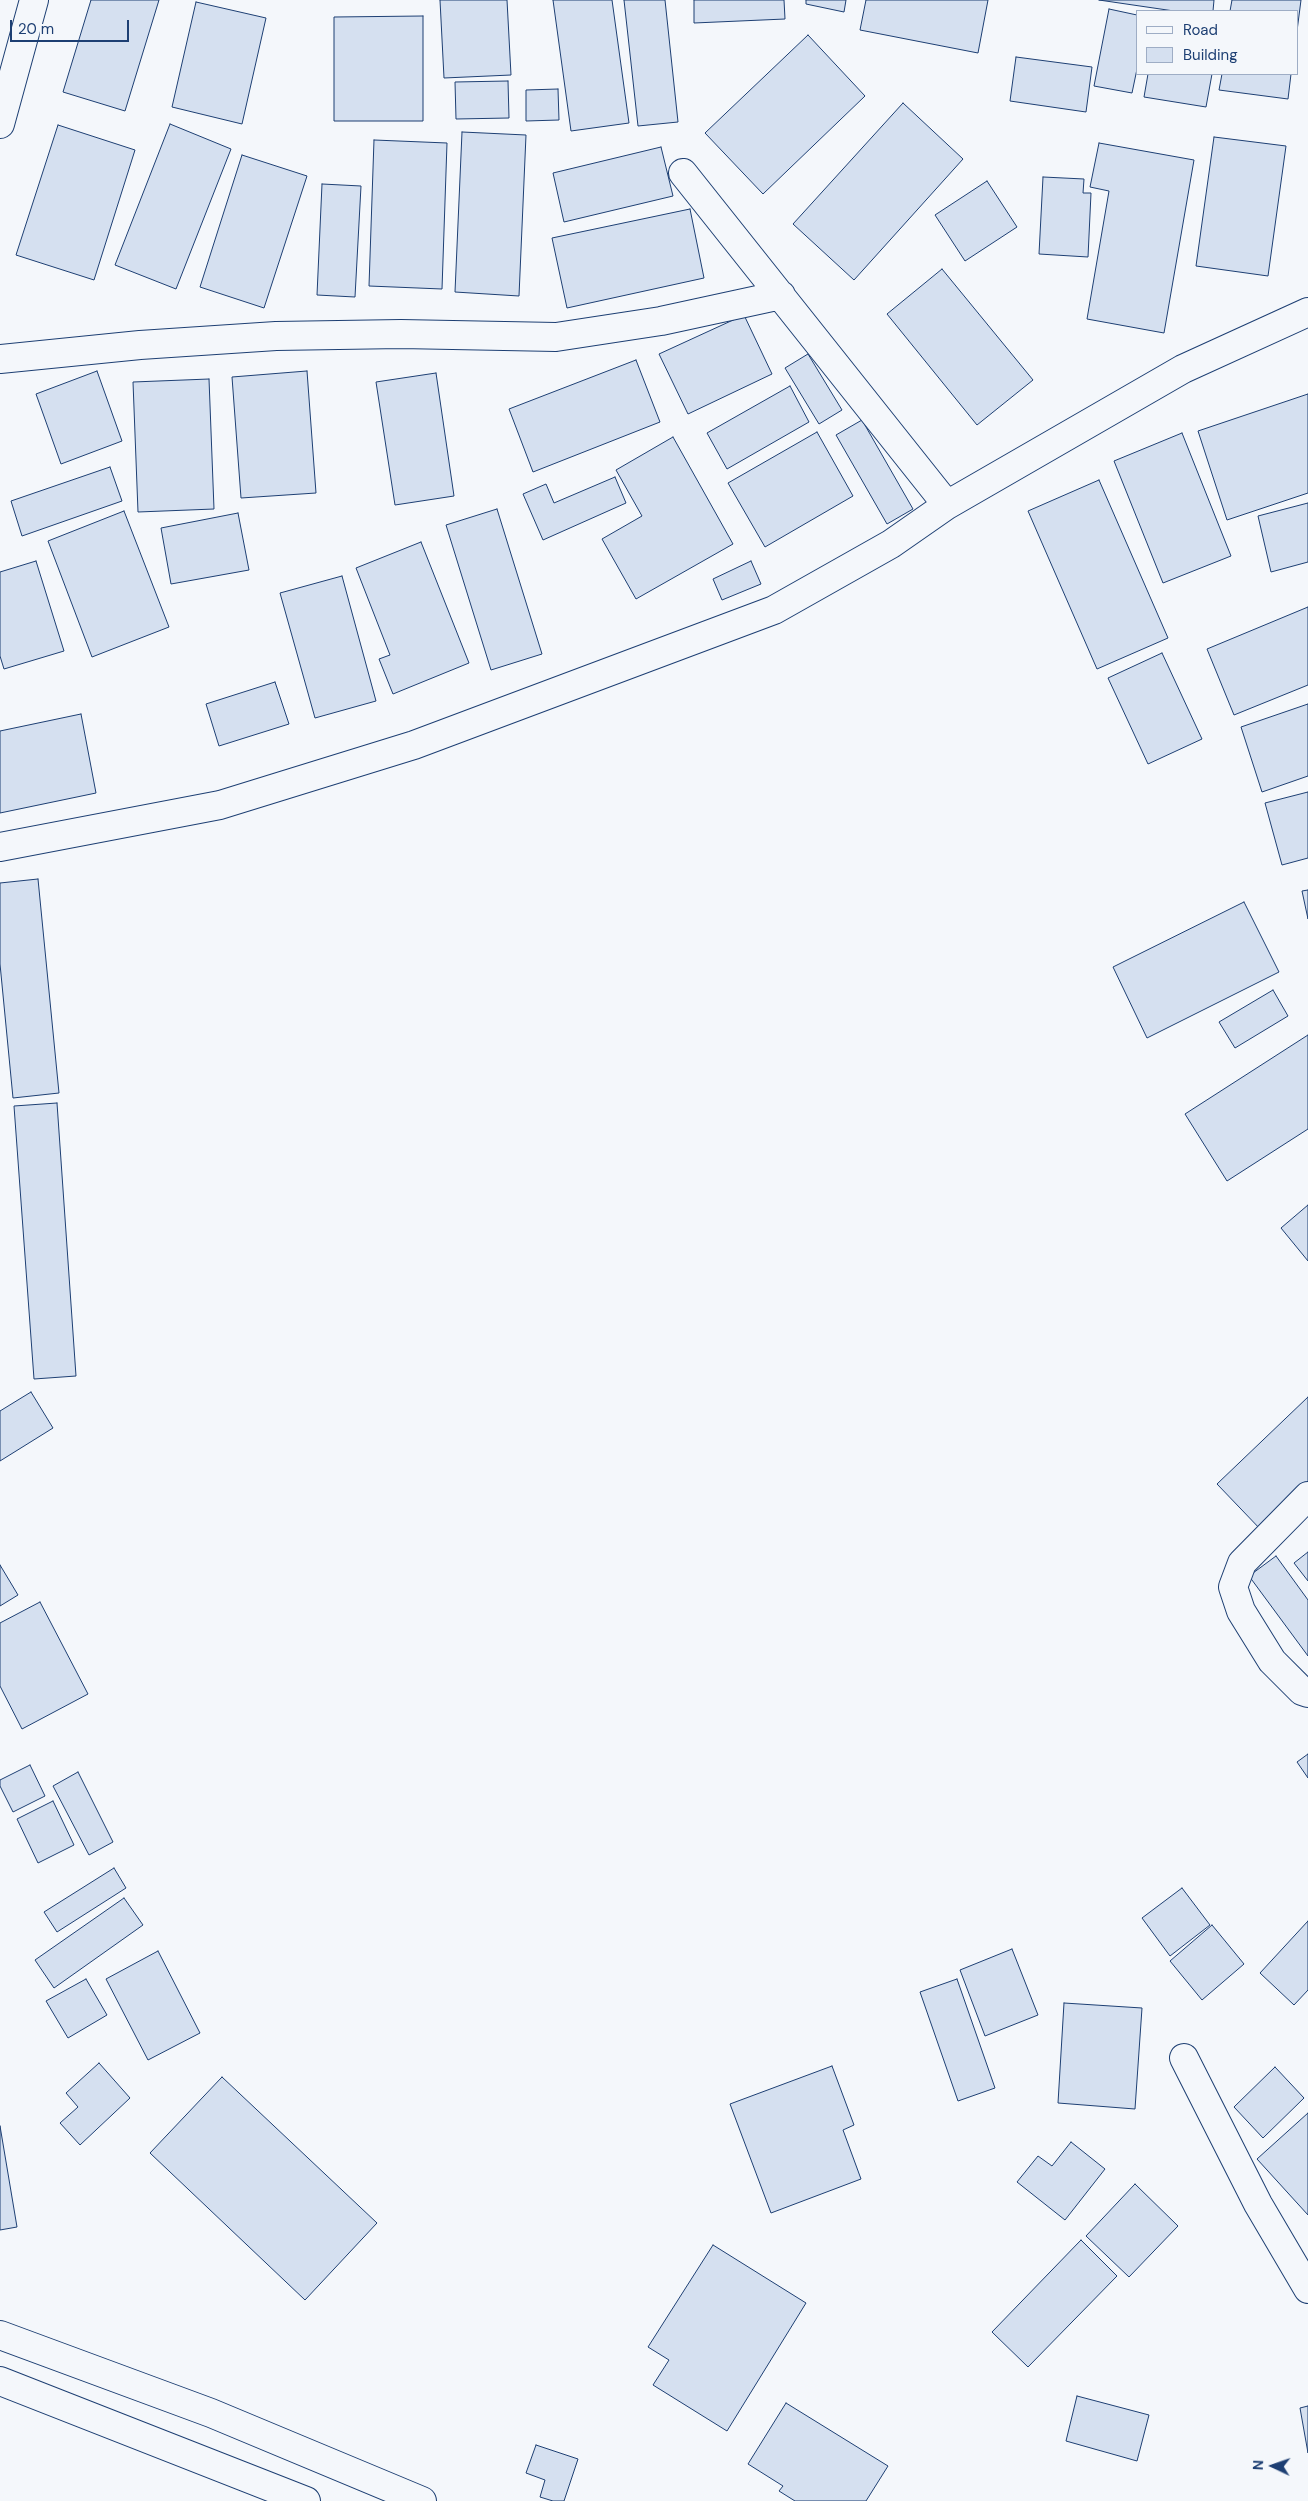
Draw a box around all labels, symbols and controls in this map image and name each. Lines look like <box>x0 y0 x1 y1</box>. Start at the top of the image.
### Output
scale bar <box>12 10 131 42</box>
legend <box>1136 10 1298 75</box>
text: 20 m <box>18 19 54 39</box>
text: Road <box>1183 20 1218 40</box>
text: Building <box>1183 45 1238 65</box>
north arrow <box>1248 2441 1298 2491</box>
text: N <box>1249 2460 1267 2471</box>

